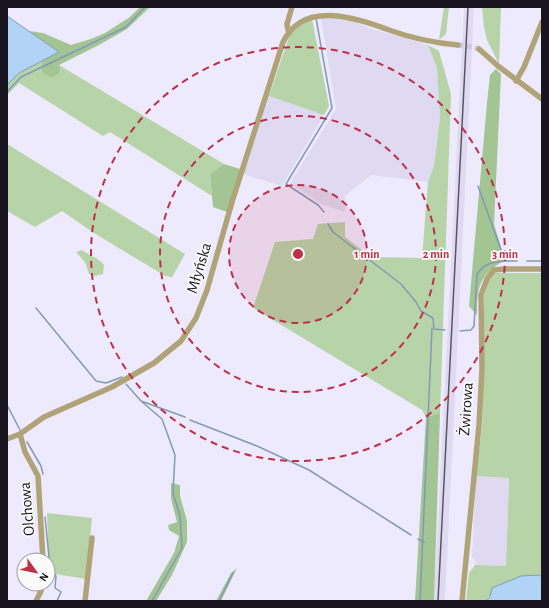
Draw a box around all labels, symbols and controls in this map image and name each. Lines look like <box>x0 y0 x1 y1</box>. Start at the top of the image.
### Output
street label: Młyńska <box>184 241 215 296</box>
centre of rings <box>291 247 305 261</box>
text: 1 min <box>354 248 380 260</box>
text: 2 min <box>423 248 449 260</box>
text: 3 min <box>492 248 518 260</box>
street label: Żwirowa <box>454 382 476 436</box>
street label: Olchowa <box>17 481 37 537</box>
north arrow <box>16 552 56 592</box>
text: N <box>37 571 51 583</box>

